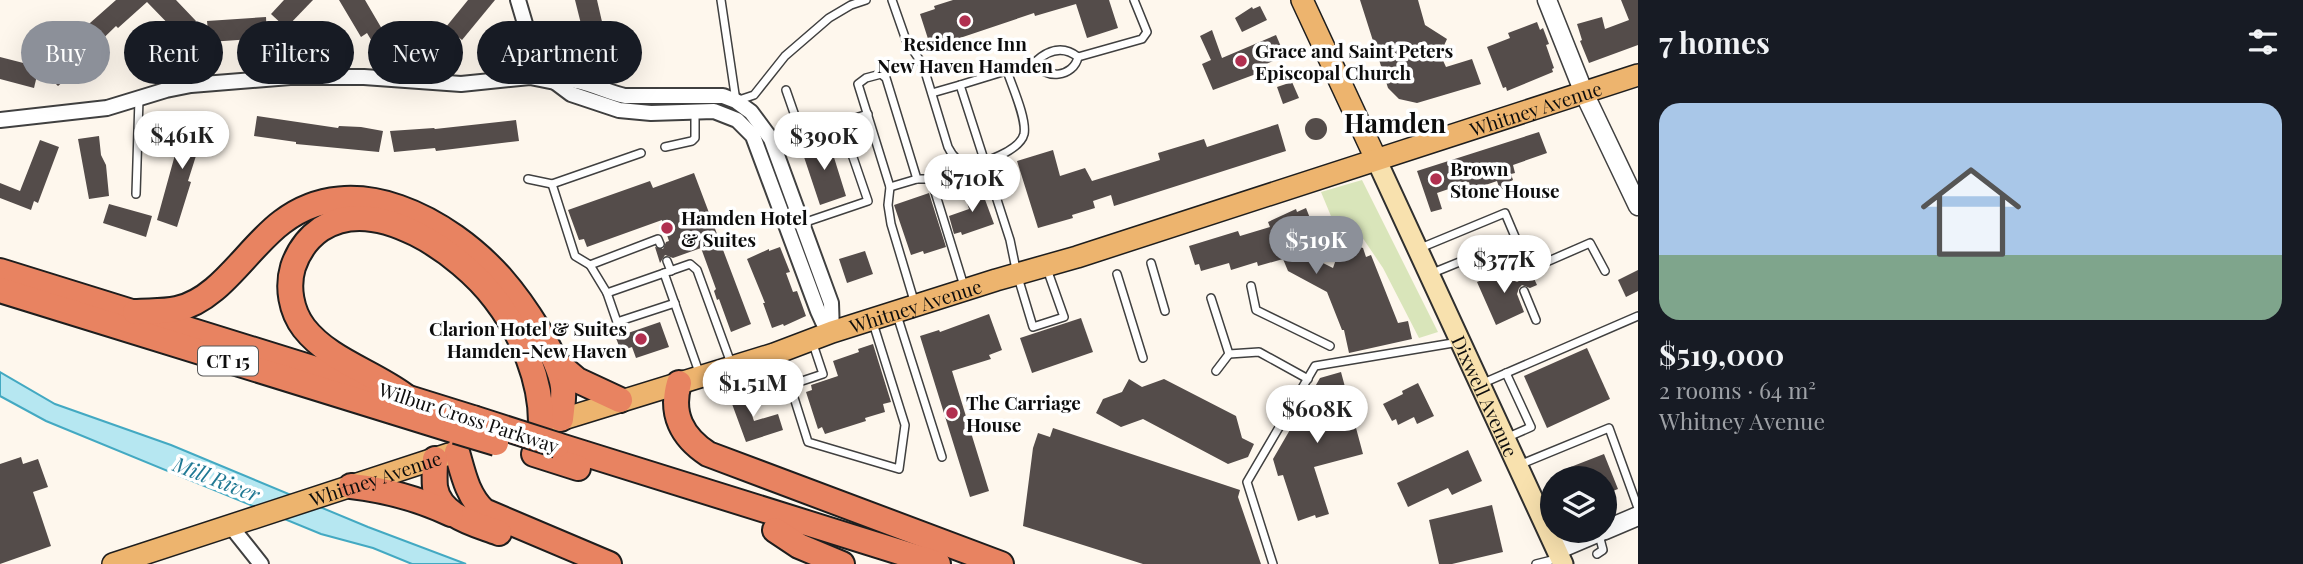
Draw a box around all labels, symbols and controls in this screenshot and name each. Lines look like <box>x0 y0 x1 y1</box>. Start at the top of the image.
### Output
marker: Residence Inn New Haven Hamden <box>957 13 973 29</box>
chip: Buy <box>21 21 110 84</box>
chip: Rent <box>124 21 223 84</box>
chip: Filters <box>237 21 354 84</box>
chip: New <box>368 21 463 84</box>
chip: Apartment <box>477 21 642 84</box>
text: 7 homes <box>1659 22 1770 62</box>
icon: filters <box>2244 23 2282 61</box>
place label: Residence Inn New Haven Hamden <box>877 30 1053 78</box>
place label: Grace and Saint Peters Episcopal Church <box>1255 37 1453 85</box>
marker: Grace and Saint Peters Episcopal Church <box>1233 53 1249 69</box>
street label: Whitney Avenue <box>1465 75 1605 142</box>
district label: Hamden <box>1344 105 1446 140</box>
pin: $461K <box>133 111 231 171</box>
pin: $390K <box>775 113 873 172</box>
text: $461K <box>150 118 214 149</box>
text: $390K <box>790 119 858 150</box>
icon: home <box>1908 149 2034 275</box>
pin: $710K <box>923 154 1021 214</box>
place label: Brown Stone House <box>1450 155 1560 203</box>
text: $710K <box>940 161 1004 192</box>
marker: Brown Stone House <box>1428 171 1444 187</box>
place label: Hamden Hotel & Suites <box>681 204 808 252</box>
pin: $519K <box>1267 216 1365 276</box>
marker: Hamden Hotel & Suites <box>659 220 675 236</box>
text: $519K <box>1285 223 1347 254</box>
pin: $377K <box>1455 236 1553 295</box>
text: $377K <box>1473 242 1535 273</box>
street label: Whitney Avenue <box>845 272 985 339</box>
place label: Clarion Hotel & Suites Hamden-New Haven <box>429 315 627 363</box>
marker: Clarion Hotel & Suites Hamden-New Haven <box>633 331 649 347</box>
street label: Dixwell Avenue <box>1446 331 1525 461</box>
text: $519,000 <box>1659 334 1784 374</box>
road number: CT 15 <box>198 346 258 376</box>
pin: $1.51M <box>696 360 810 419</box>
text: $1.51M <box>719 366 787 397</box>
text: 2 rooms · 64 m² <box>1659 374 1816 405</box>
street label: Wilbur Cross Parkway <box>375 375 563 459</box>
pin: $608K <box>1268 386 1366 445</box>
place label: The Carriage House <box>966 389 1081 437</box>
text: $608K <box>1282 392 1352 423</box>
marker: The Carriage House <box>944 405 960 421</box>
text: Whitney Avenue <box>1659 405 1825 436</box>
street label: Whitney Avenue <box>305 444 445 512</box>
water label: Mill River <box>169 448 265 508</box>
map controls <box>1540 466 1617 543</box>
button: layers <box>1540 466 1617 543</box>

